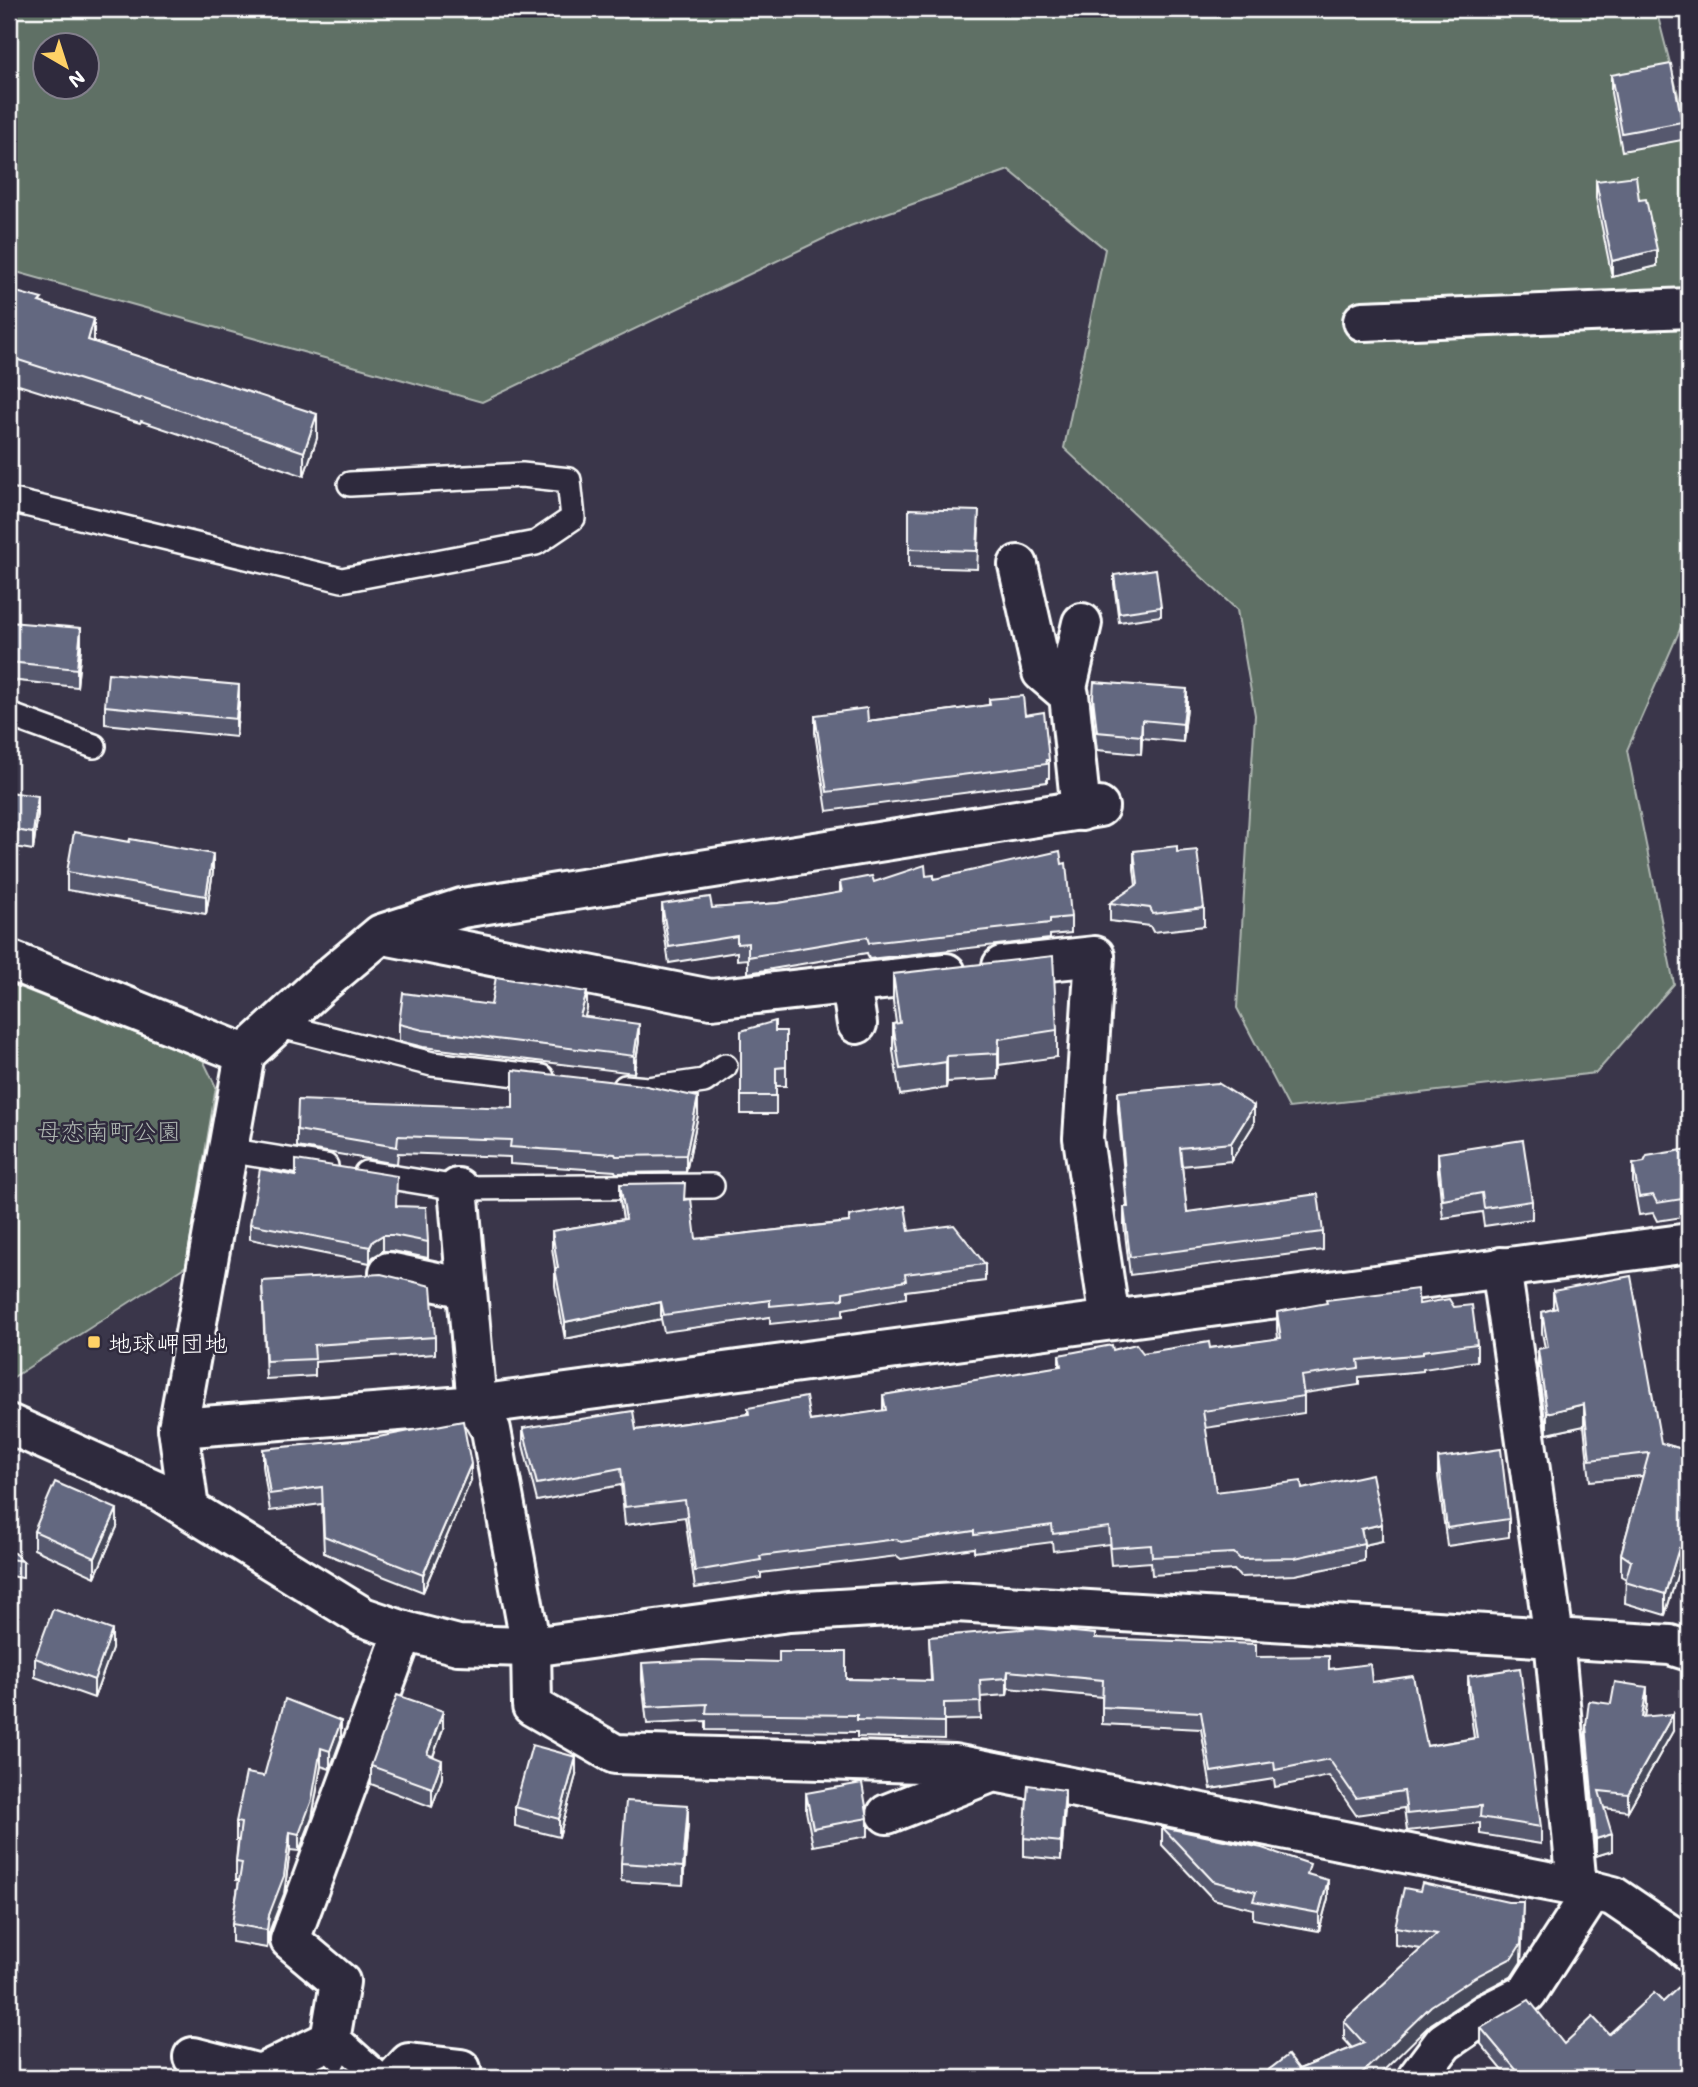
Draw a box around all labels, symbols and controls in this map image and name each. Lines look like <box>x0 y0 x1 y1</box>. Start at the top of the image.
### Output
north arrow <box>32 32 102 102</box>
text: N <box>64 65 90 94</box>
park label: 母恋南町公園 <box>37 1115 181 1146</box>
place label: 地球岬団地 <box>108 1327 228 1358</box>
marker: 地球岬団地 <box>86 1334 102 1350</box>

